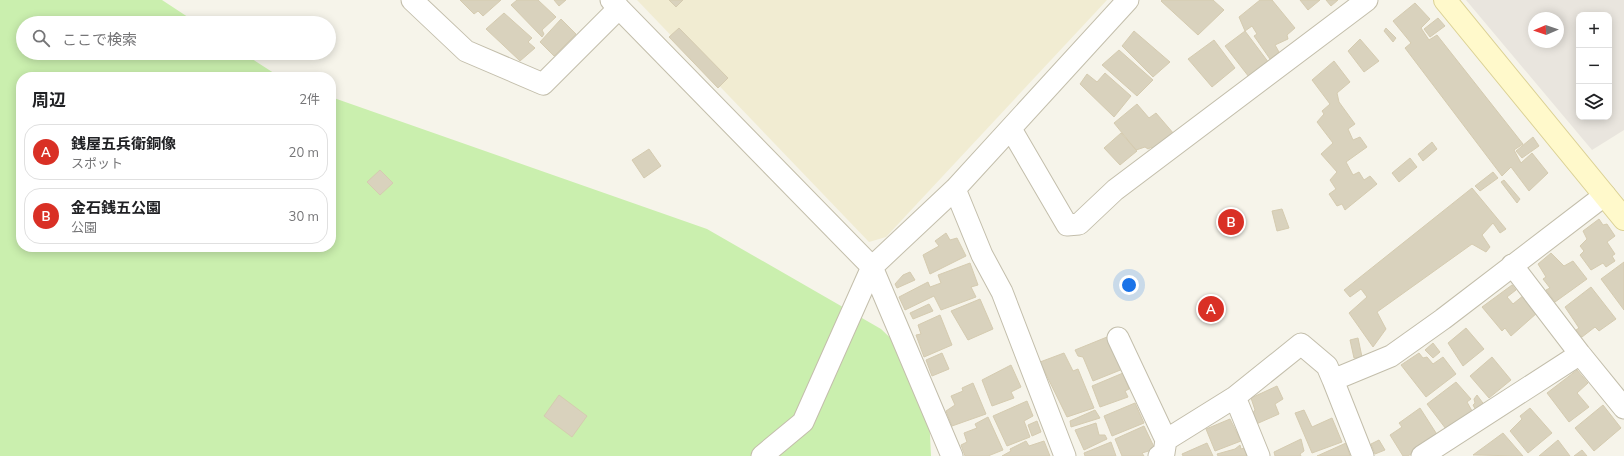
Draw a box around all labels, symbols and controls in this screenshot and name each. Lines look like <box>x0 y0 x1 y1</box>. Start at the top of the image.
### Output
north arrow <box>1528 12 1564 48</box>
map controls <box>1576 12 1612 120</box>
button: + <box>1576 12 1612 48</box>
search box <box>16 16 336 60</box>
icon: search <box>30 27 52 49</box>
text: ここで検索 <box>62 30 137 49</box>
button: − <box>1576 48 1612 84</box>
button: layers <box>1576 84 1612 120</box>
text: 周辺 <box>32 89 66 110</box>
text: 2件 <box>299 91 320 107</box>
text: 銭屋五兵衛銅像 <box>71 134 176 153</box>
text: A <box>41 144 51 160</box>
text: 20 m <box>289 144 319 160</box>
text: スポット <box>71 155 123 171</box>
text: 金石銭五公園 <box>71 198 161 217</box>
pin: B <box>1218 207 1244 237</box>
text: B <box>42 208 50 224</box>
text: 30 m <box>289 208 319 224</box>
text: 公園 <box>71 219 97 235</box>
your location <box>1119 275 1139 295</box>
pin: A <box>1198 294 1224 324</box>

